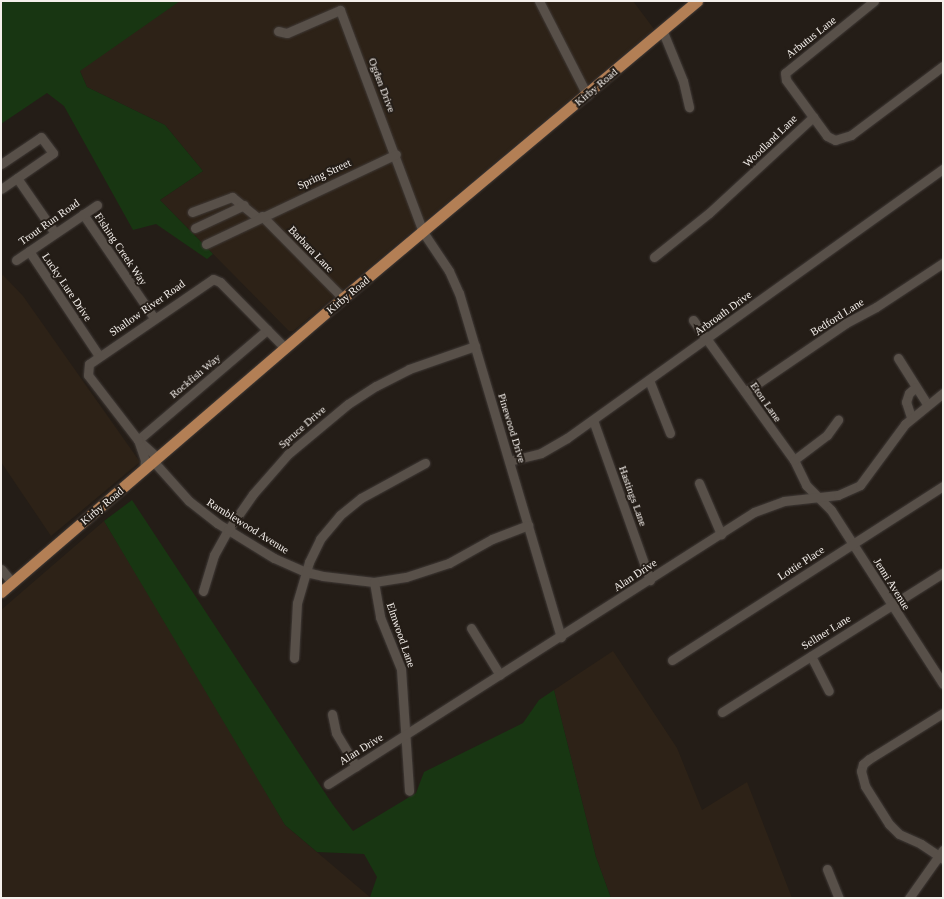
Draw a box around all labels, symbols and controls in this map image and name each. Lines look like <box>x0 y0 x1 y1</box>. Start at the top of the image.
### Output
street label: Arbutus Lane <box>783 13 839 61</box>
street label: Ogden Drive <box>366 56 398 114</box>
street label: Kirby Road <box>572 65 620 109</box>
street label: Woodland Lane <box>740 112 800 170</box>
street label: Spring Street <box>295 156 353 192</box>
street label: Trout Run Road <box>16 196 82 248</box>
street label: Fishing Creek Way <box>92 210 150 288</box>
street label: Barbara Lane <box>286 223 336 275</box>
street label: Lucky Lure Drive <box>39 250 95 324</box>
street label: Kirby Road <box>324 273 372 317</box>
street label: Shallow River Road <box>107 277 187 339</box>
street label: Arbroath Drive <box>692 288 754 338</box>
street label: Bedford Lane <box>808 295 866 339</box>
street label: Rockfish Way <box>167 351 223 401</box>
street label: Eton Lane <box>748 380 784 424</box>
street label: Pinewood Drive <box>495 392 529 464</box>
street label: Spruce Drive <box>276 403 328 451</box>
street label: Hastings Lane <box>616 464 650 528</box>
street label: Kirby Road <box>78 484 126 528</box>
street label: Ramblewood Avenue <box>204 495 292 557</box>
street label: Lottie Place <box>775 543 827 583</box>
street label: Jenni Avenue <box>871 555 913 613</box>
street label: Alan Drive <box>611 556 659 594</box>
street label: Elmwood Lane <box>384 601 418 669</box>
street label: Sellner Lane <box>799 612 853 652</box>
street label: Alan Drive <box>337 730 385 768</box>

